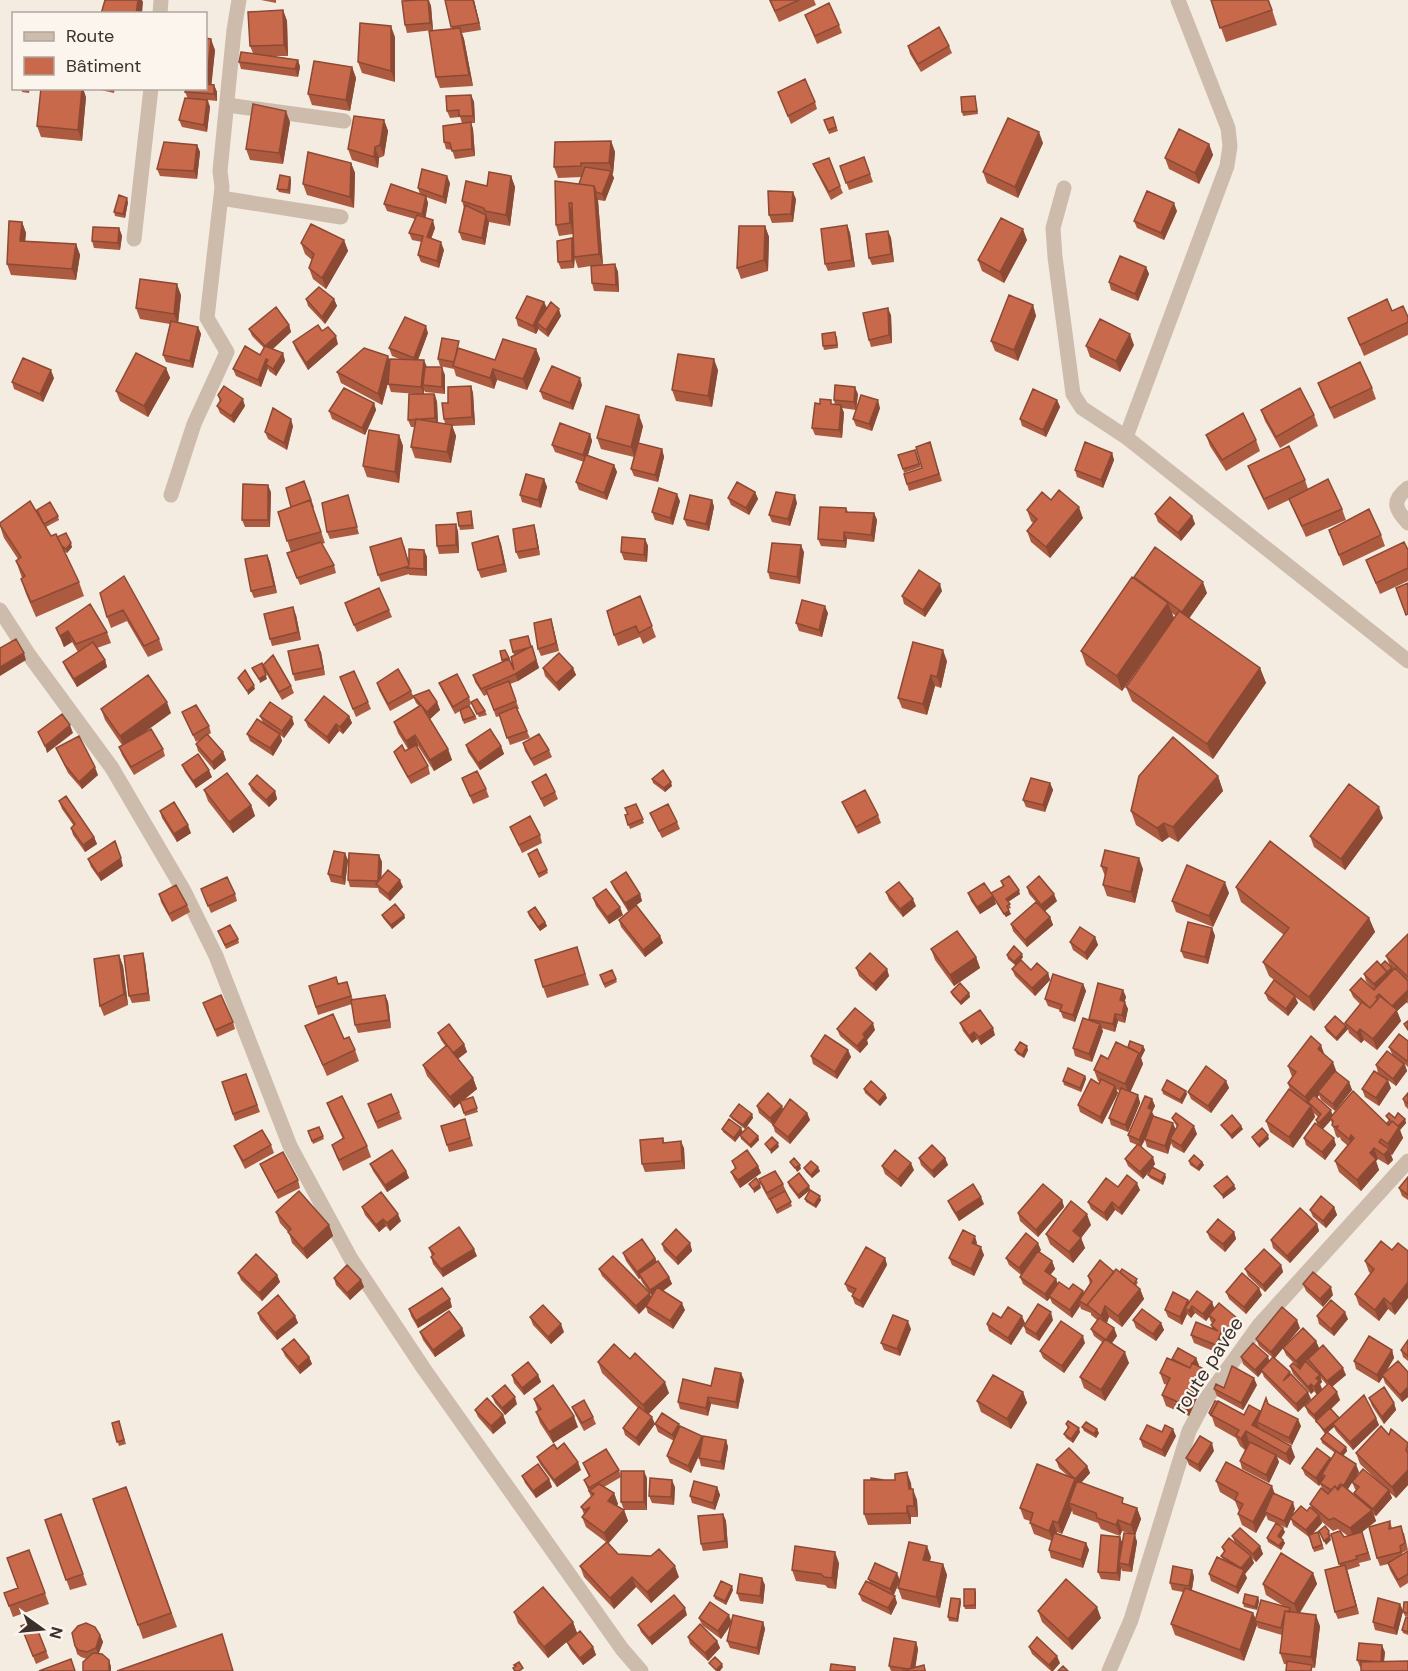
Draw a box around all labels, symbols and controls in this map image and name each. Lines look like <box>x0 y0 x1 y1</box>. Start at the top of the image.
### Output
legend <box>12 12 207 90</box>
text: Route <box>66 24 114 48</box>
text: Bâtiment <box>66 54 141 78</box>
street label: route pavée <box>1167 1312 1249 1418</box>
north arrow <box>12 1599 72 1659</box>
text: N <box>44 1624 68 1641</box>

